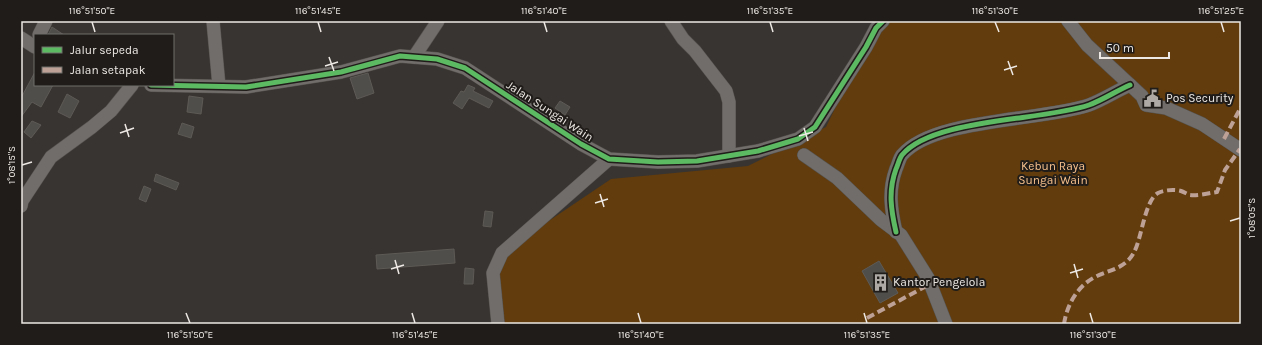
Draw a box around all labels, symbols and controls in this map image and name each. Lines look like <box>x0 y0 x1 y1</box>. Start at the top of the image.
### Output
text: 116°51'50"E <box>69 5 115 17</box>
text: 116°51'45"E <box>295 5 341 17</box>
text: 116°51'40"E <box>521 5 567 17</box>
text: 116°51'35"E <box>747 5 793 17</box>
text: 116°51'30"E <box>972 5 1018 17</box>
text: 116°51'25"E <box>1198 5 1244 17</box>
legend <box>34 34 174 86</box>
scale bar <box>1100 34 1169 60</box>
text: 50 m <box>1106 41 1134 55</box>
text: Jalur sepeda <box>70 43 139 57</box>
text: Jalan setapak <box>70 63 146 77</box>
street label: Jalan Sungai Wain <box>504 78 596 144</box>
public building icon: Pos Security <box>1143 88 1163 108</box>
place label: Pos Security <box>1166 91 1234 105</box>
text: 1°08'15"S <box>6 146 18 184</box>
park label: Kebun Raya Sungai Wain <box>1018 159 1088 187</box>
text: 1°08'05"S <box>1246 198 1258 238</box>
building icon: Kantor Pengelola <box>870 272 890 292</box>
place label: Kantor Pengelola <box>893 275 985 289</box>
text: 116°51'50"E <box>167 329 213 341</box>
text: 116°51'45"E <box>392 329 438 341</box>
text: 116°51'40"E <box>618 329 664 341</box>
text: 116°51'35"E <box>844 329 890 341</box>
text: 116°51'30"E <box>1070 329 1116 341</box>

